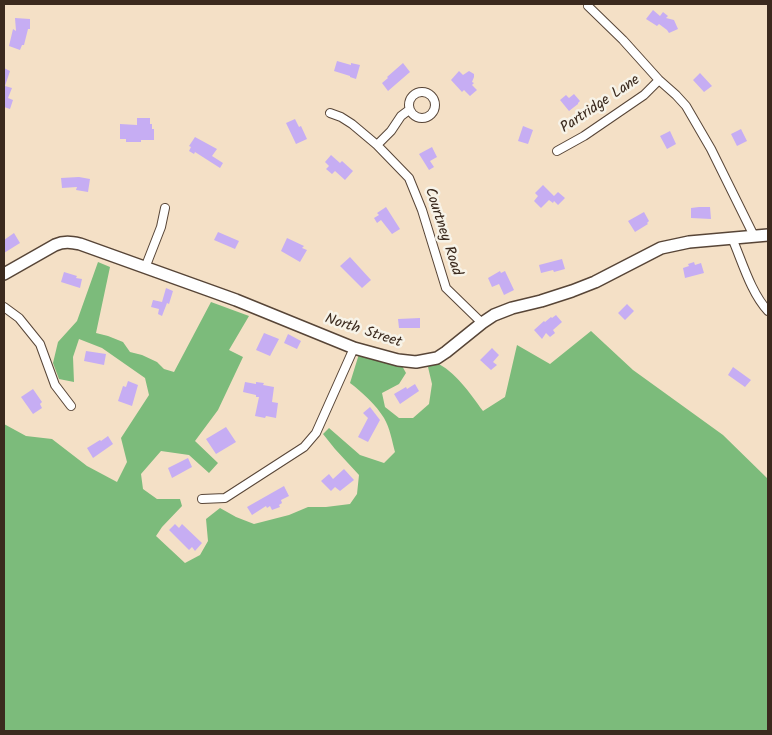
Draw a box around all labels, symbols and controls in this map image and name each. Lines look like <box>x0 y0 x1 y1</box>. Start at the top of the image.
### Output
street label: Partridge Lane <box>558 72 644 138</box>
street label: Courtney Road <box>419 186 465 278</box>
street label: North Street <box>322 311 404 353</box>

